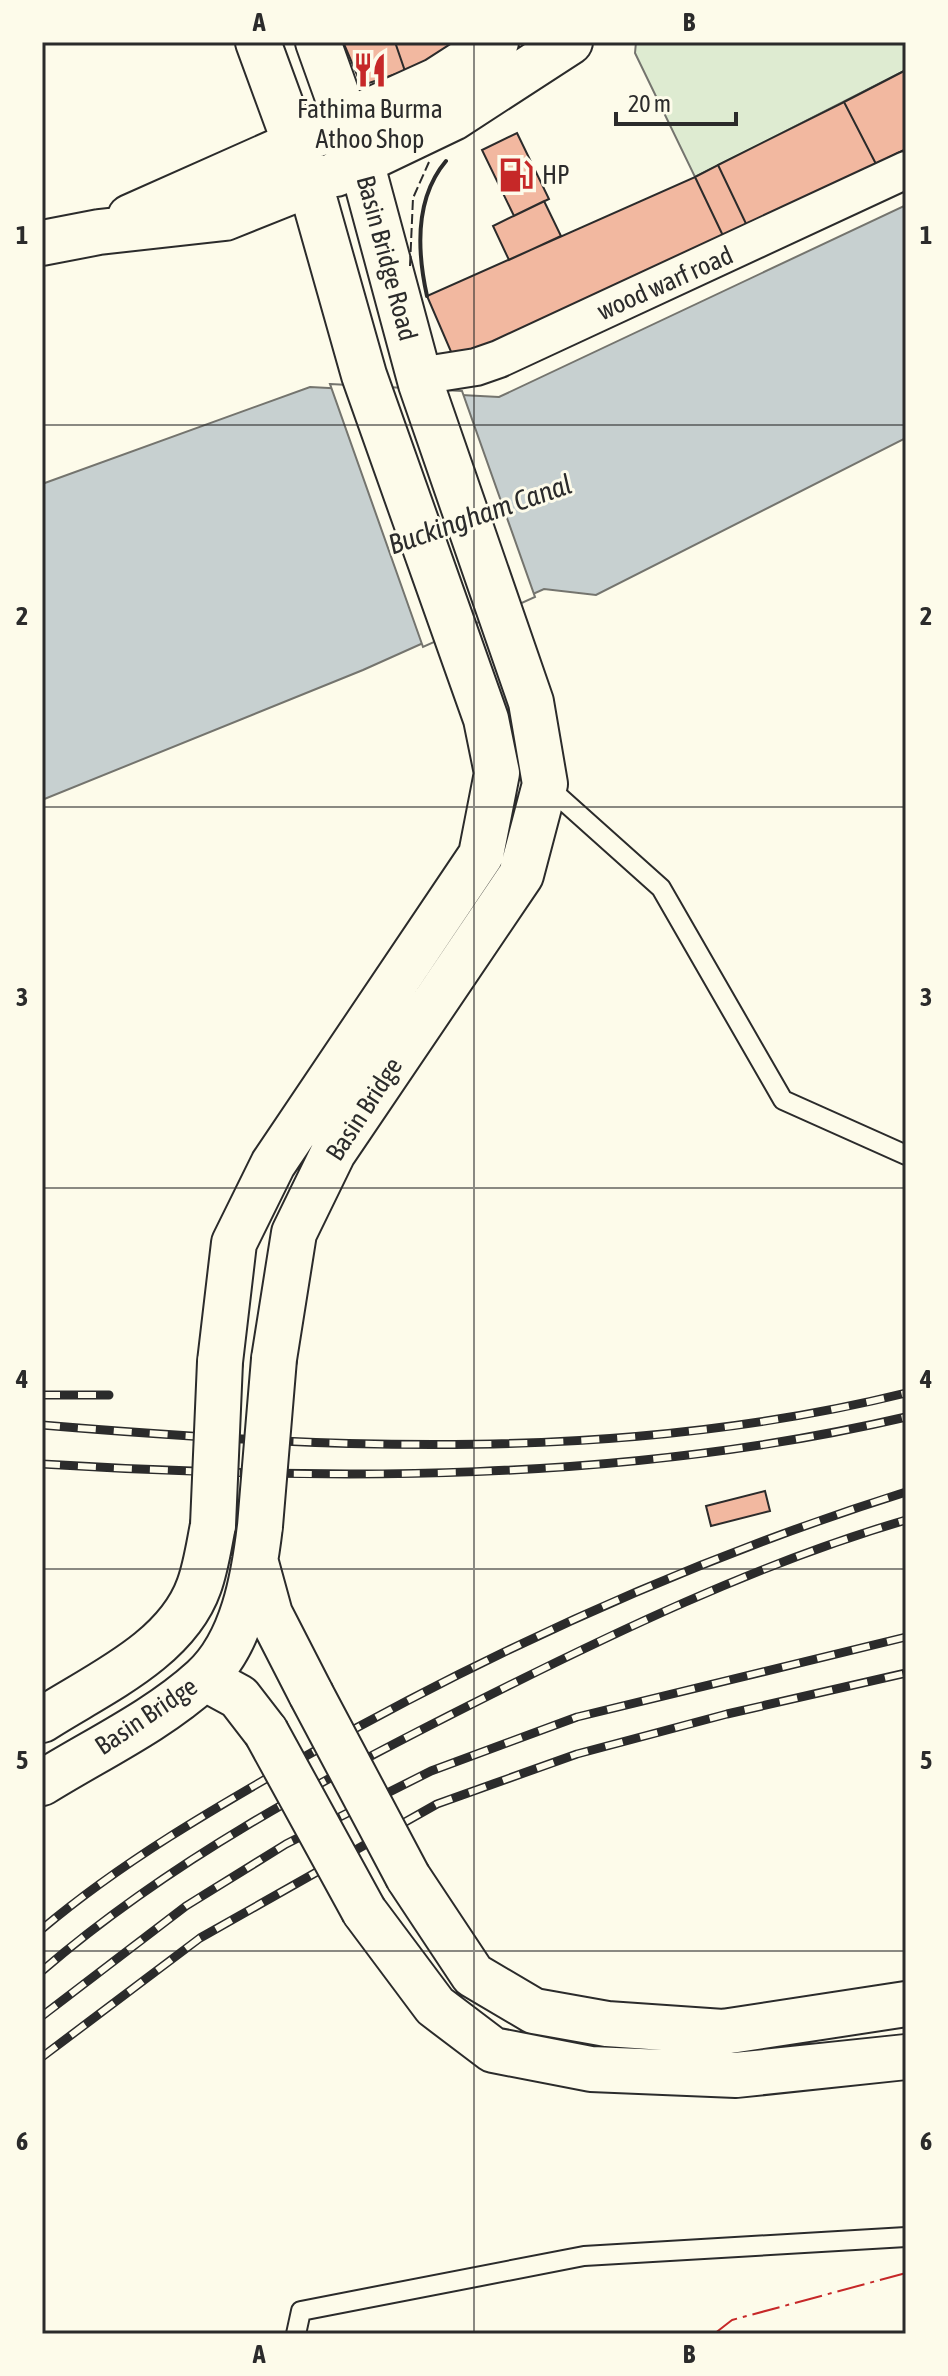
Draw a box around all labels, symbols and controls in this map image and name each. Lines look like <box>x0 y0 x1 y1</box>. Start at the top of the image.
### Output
text: A <box>252 7 266 37</box>
text: B <box>683 7 696 37</box>
restaurant icon: Fathima Burma Athoo Shop <box>351 51 389 89</box>
scale bar <box>616 76 736 126</box>
text: 20 m <box>628 90 671 117</box>
place label: Fathima Burma Athoo Shop <box>297 94 443 154</box>
fuel station icon: HP <box>497 156 535 194</box>
place label: HP <box>542 160 570 190</box>
street label: Basin Bridge Road <box>351 172 423 344</box>
text: 1 <box>16 220 28 250</box>
text: 1 <box>920 220 932 250</box>
street label: wood warf road <box>592 240 738 326</box>
water label: Buckingham Canal <box>384 468 576 560</box>
text: 2 <box>16 601 28 631</box>
text: 2 <box>920 601 932 631</box>
text: 3 <box>16 982 28 1012</box>
text: 3 <box>920 982 932 1012</box>
street label: Basin Bridge <box>320 1052 408 1166</box>
text: 4 <box>15 1364 28 1394</box>
text: 4 <box>919 1364 932 1394</box>
street label: Basin Bridge <box>89 1671 203 1761</box>
text: 5 <box>16 1745 28 1775</box>
text: 5 <box>920 1745 932 1775</box>
text: 6 <box>16 2126 28 2156</box>
text: 6 <box>920 2126 932 2156</box>
text: A <box>252 2339 266 2369</box>
text: B <box>683 2339 696 2369</box>

